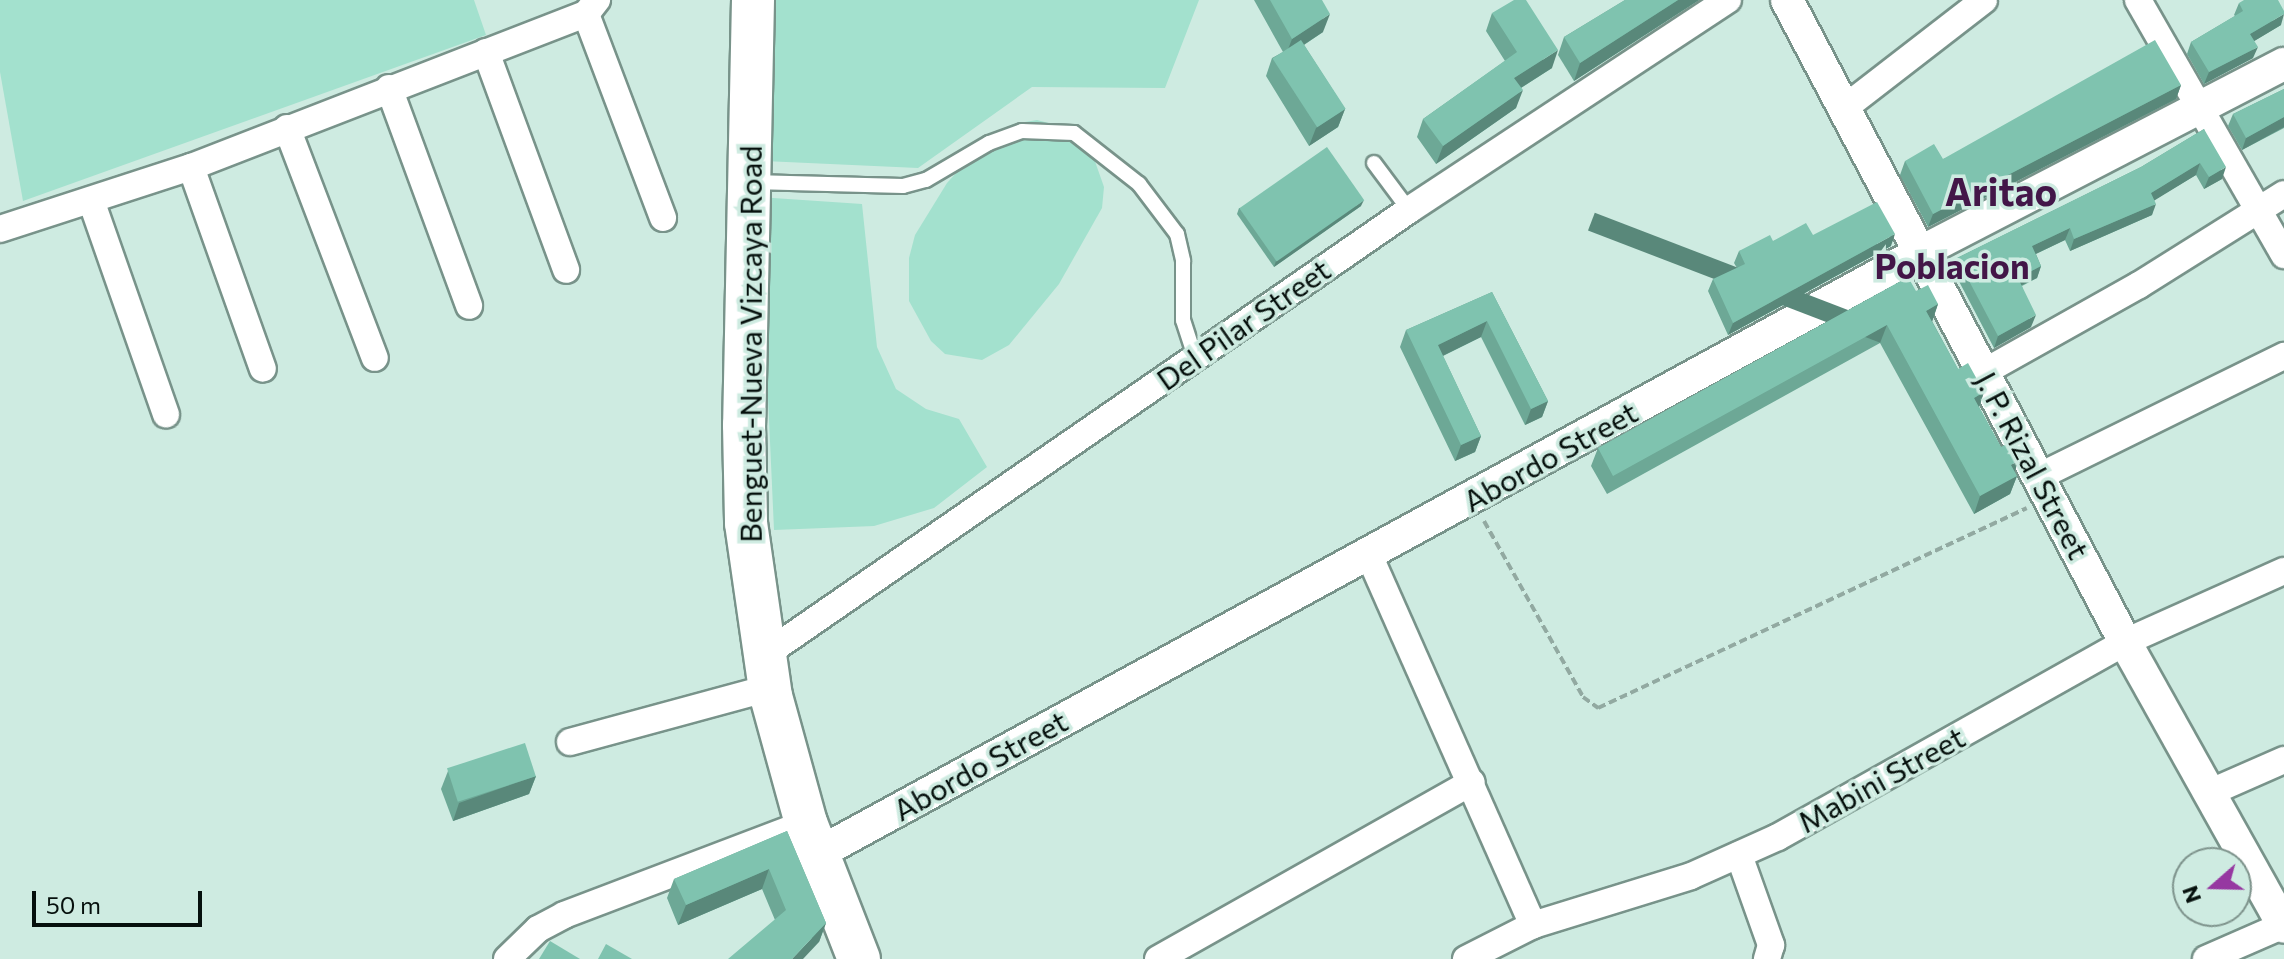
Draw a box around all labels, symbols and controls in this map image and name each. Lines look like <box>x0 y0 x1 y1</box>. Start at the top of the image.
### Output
street label: Benguet-Nueva Vizcaya Road <box>732 145 768 543</box>
district label: Aritao <box>1945 168 2057 214</box>
district label: Poblacion <box>1874 246 2030 286</box>
street label: Del Pilar Street <box>1149 251 1337 397</box>
street label: J. P. Rizal Street <box>1969 365 2097 565</box>
street label: Abordo Street <box>1457 393 1643 519</box>
street label: Abordo Street <box>887 702 1073 828</box>
street label: Mabini Street <box>1791 718 1971 840</box>
north arrow <box>2172 847 2252 927</box>
scale bar <box>36 875 206 925</box>
text: N <box>2175 882 2206 907</box>
text: 50 m <box>46 890 101 919</box>

